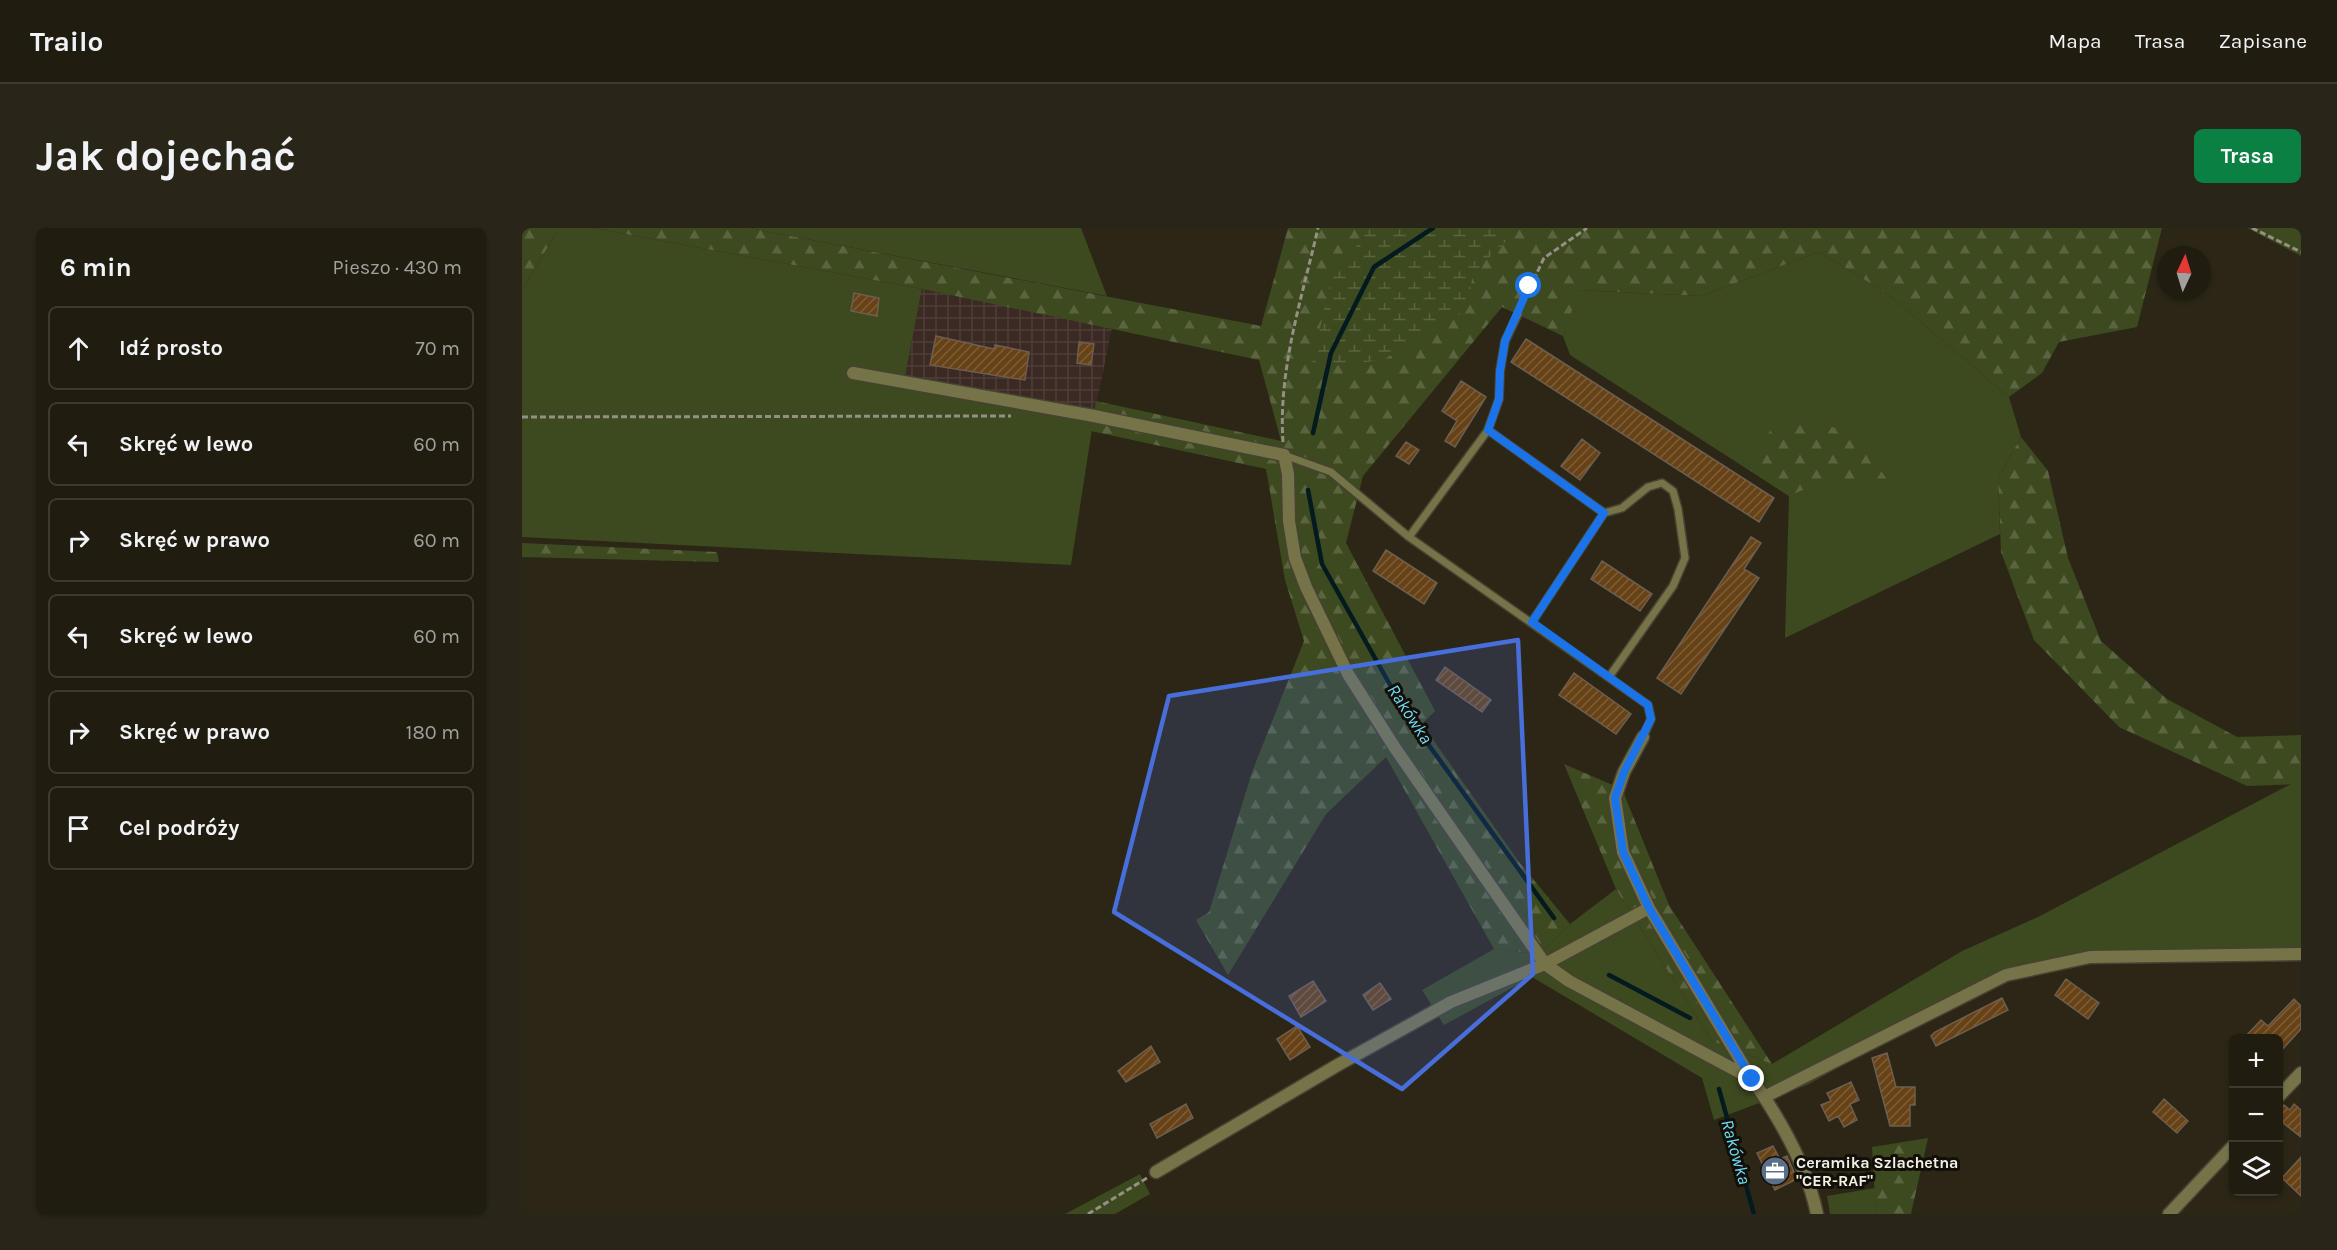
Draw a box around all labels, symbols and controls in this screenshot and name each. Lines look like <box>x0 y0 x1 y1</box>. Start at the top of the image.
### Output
text: Trailo <box>30 25 103 58</box>
text: Mapa <box>2049 29 2102 53</box>
text: Trasa <box>2135 29 2185 53</box>
text: Zapisane <box>2218 29 2307 53</box>
button: Trasa <box>2194 129 2301 183</box>
text: Jak dojechać <box>36 131 296 181</box>
north arrow <box>2157 246 2211 300</box>
text: 6 min <box>60 252 132 283</box>
text: Pieszo · 430 m <box>332 256 462 279</box>
route start <box>1515 272 1541 298</box>
icon: ahead <box>62 332 95 365</box>
text: Idź prosto <box>119 335 223 361</box>
text: 70 m <box>415 337 460 360</box>
icon: left <box>62 428 95 461</box>
text: Skręć w lewo <box>119 431 253 457</box>
text: 60 m <box>413 433 460 456</box>
icon: right <box>62 524 95 557</box>
text: Skręć w prawo <box>119 527 270 553</box>
text: 60 m <box>413 529 460 552</box>
icon: left <box>62 620 95 653</box>
text: Skręć w lewo <box>119 623 253 649</box>
text: 60 m <box>413 625 460 648</box>
water label: Rakówka <box>1383 680 1437 748</box>
icon: right <box>62 716 95 749</box>
text: Skręć w prawo <box>119 719 270 745</box>
text: 180 m <box>406 721 460 744</box>
icon: arrive <box>62 812 95 845</box>
text: Cel podróży <box>119 815 239 841</box>
map controls <box>2229 1034 2283 1196</box>
button: + <box>2229 1034 2283 1088</box>
route end <box>1738 1065 1764 1091</box>
button: − <box>2229 1088 2283 1142</box>
water label: Rakówka <box>1716 1117 1756 1187</box>
button: layers <box>2229 1142 2283 1196</box>
place label: Ceramika Szlachetna "CER-RAF" <box>1796 1153 1958 1190</box>
office icon: Ceramika Szlachetna "CER-RAF" <box>1759 1155 1791 1187</box>

